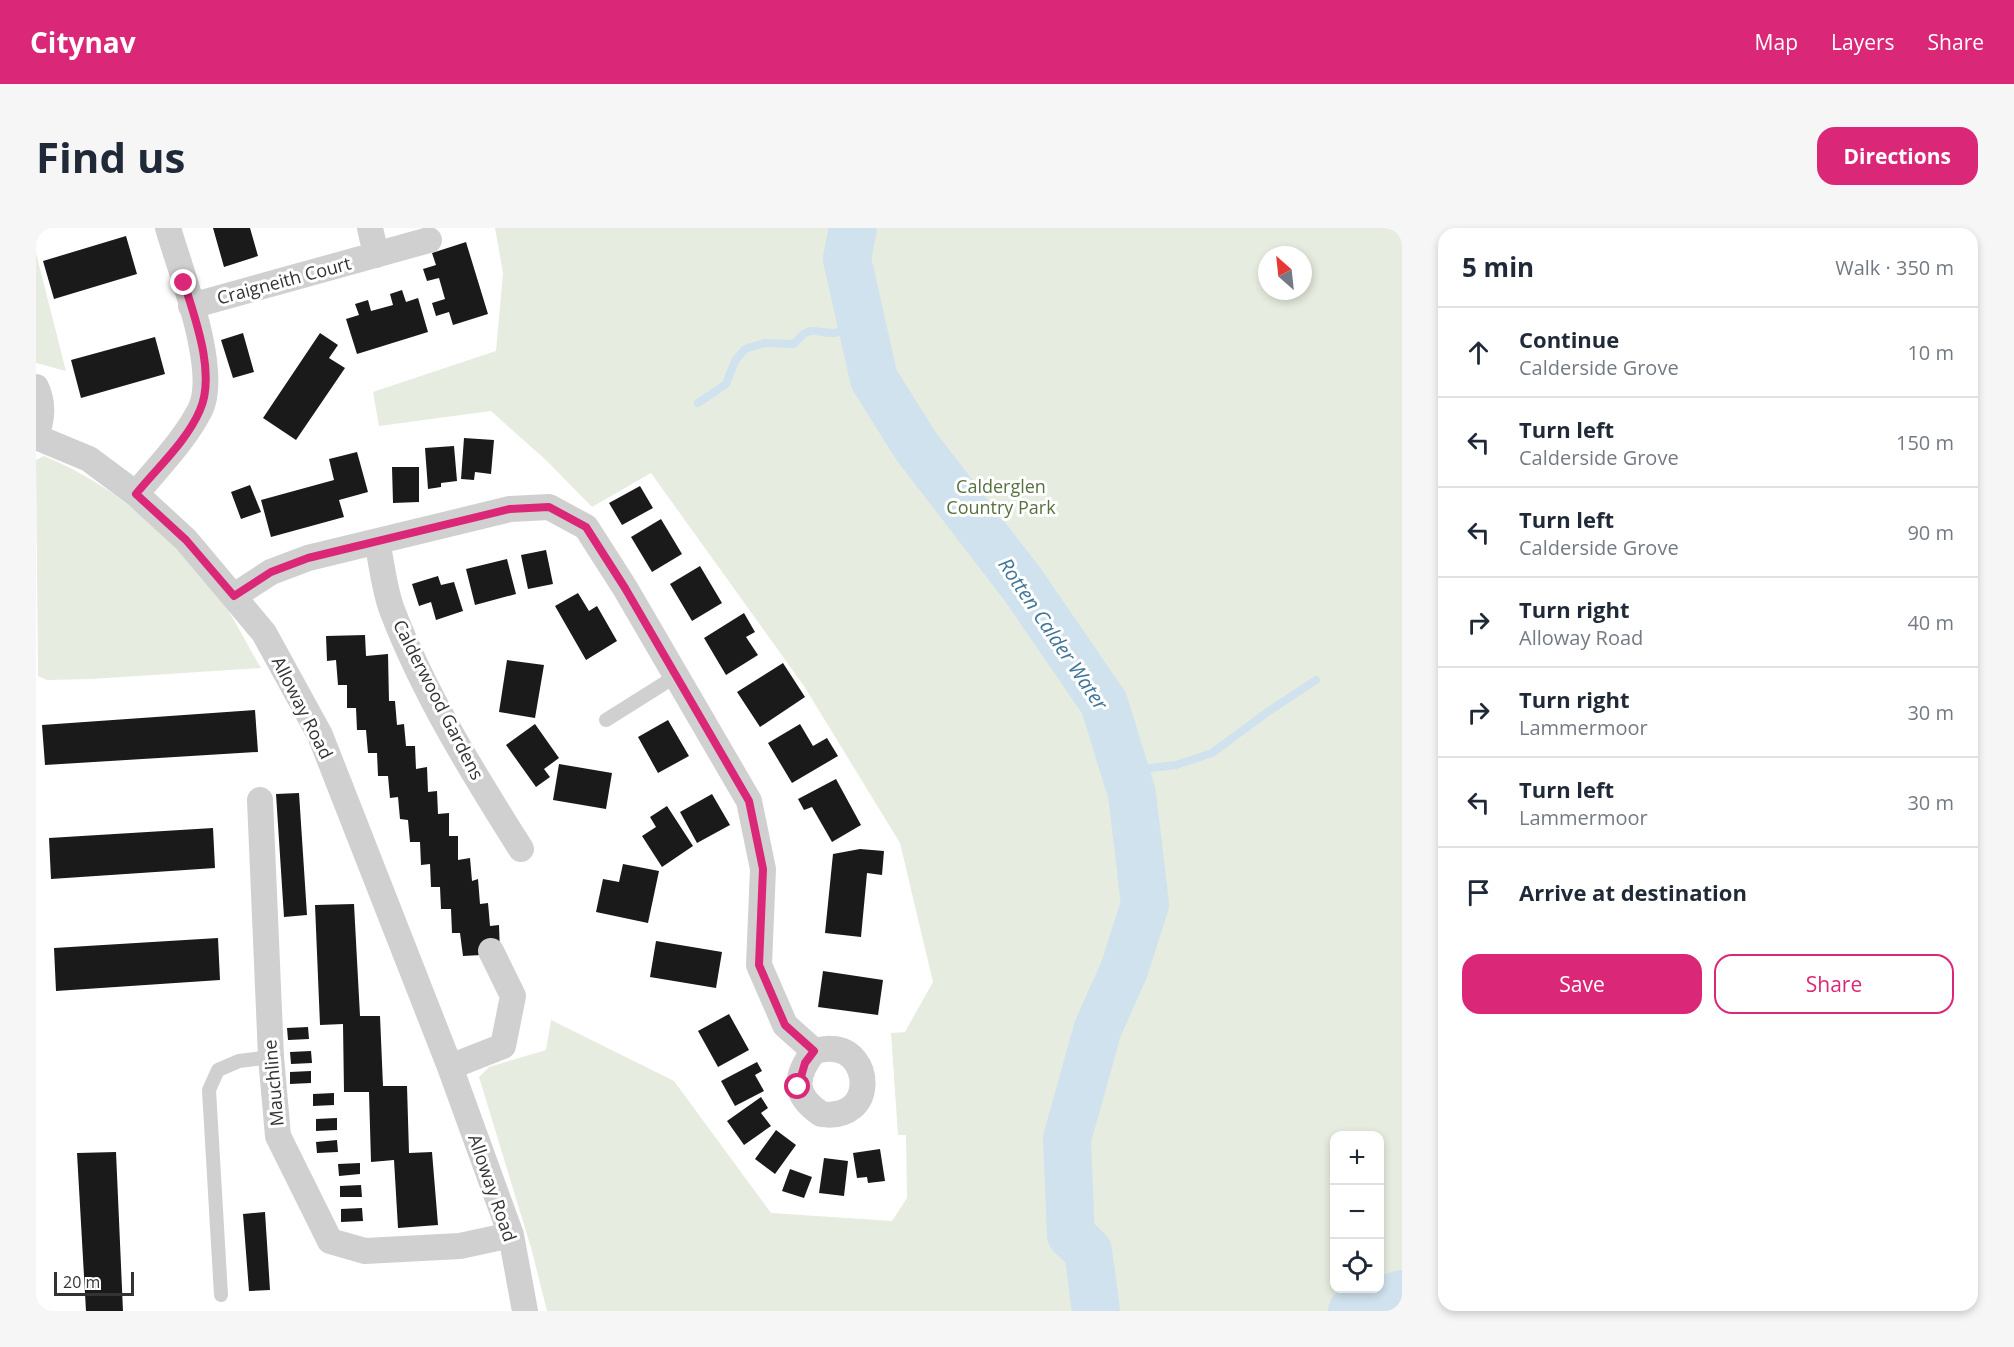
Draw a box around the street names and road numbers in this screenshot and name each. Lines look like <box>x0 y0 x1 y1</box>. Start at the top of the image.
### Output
street label: Craigneith Court <box>214 251 353 309</box>
street label: Calderwood Gardens <box>388 615 490 784</box>
street label: Alloway Road <box>267 652 339 763</box>
street label: Mauchline <box>257 1039 289 1128</box>
street label: Alloway Road <box>463 1131 523 1244</box>

